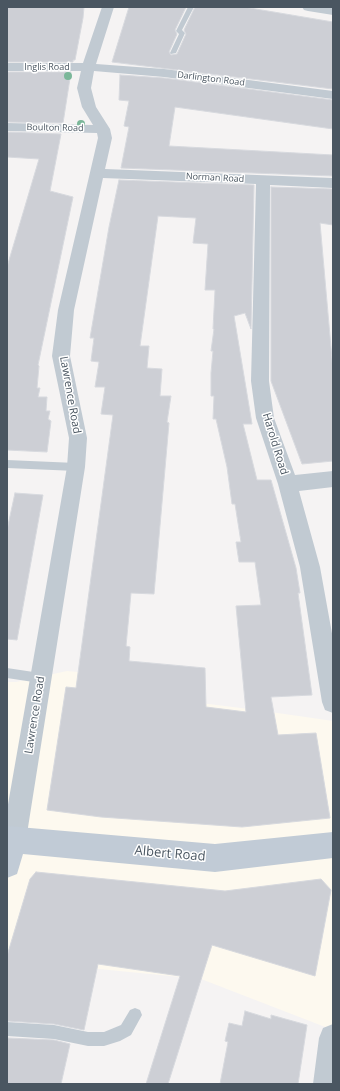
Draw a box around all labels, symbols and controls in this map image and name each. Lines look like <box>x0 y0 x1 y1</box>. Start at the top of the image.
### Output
street label: Inglis Road <box>24 62 70 72</box>
street label: Darlington Road <box>177 69 245 89</box>
street label: Boulton Road <box>26 122 84 134</box>
street label: Norman Road <box>185 171 245 185</box>
street label: Lawrence Road <box>57 355 83 435</box>
street label: Harold Road <box>259 411 291 477</box>
street label: Lawrence Road <box>22 675 48 755</box>
street label: Albert Road <box>134 843 206 865</box>

